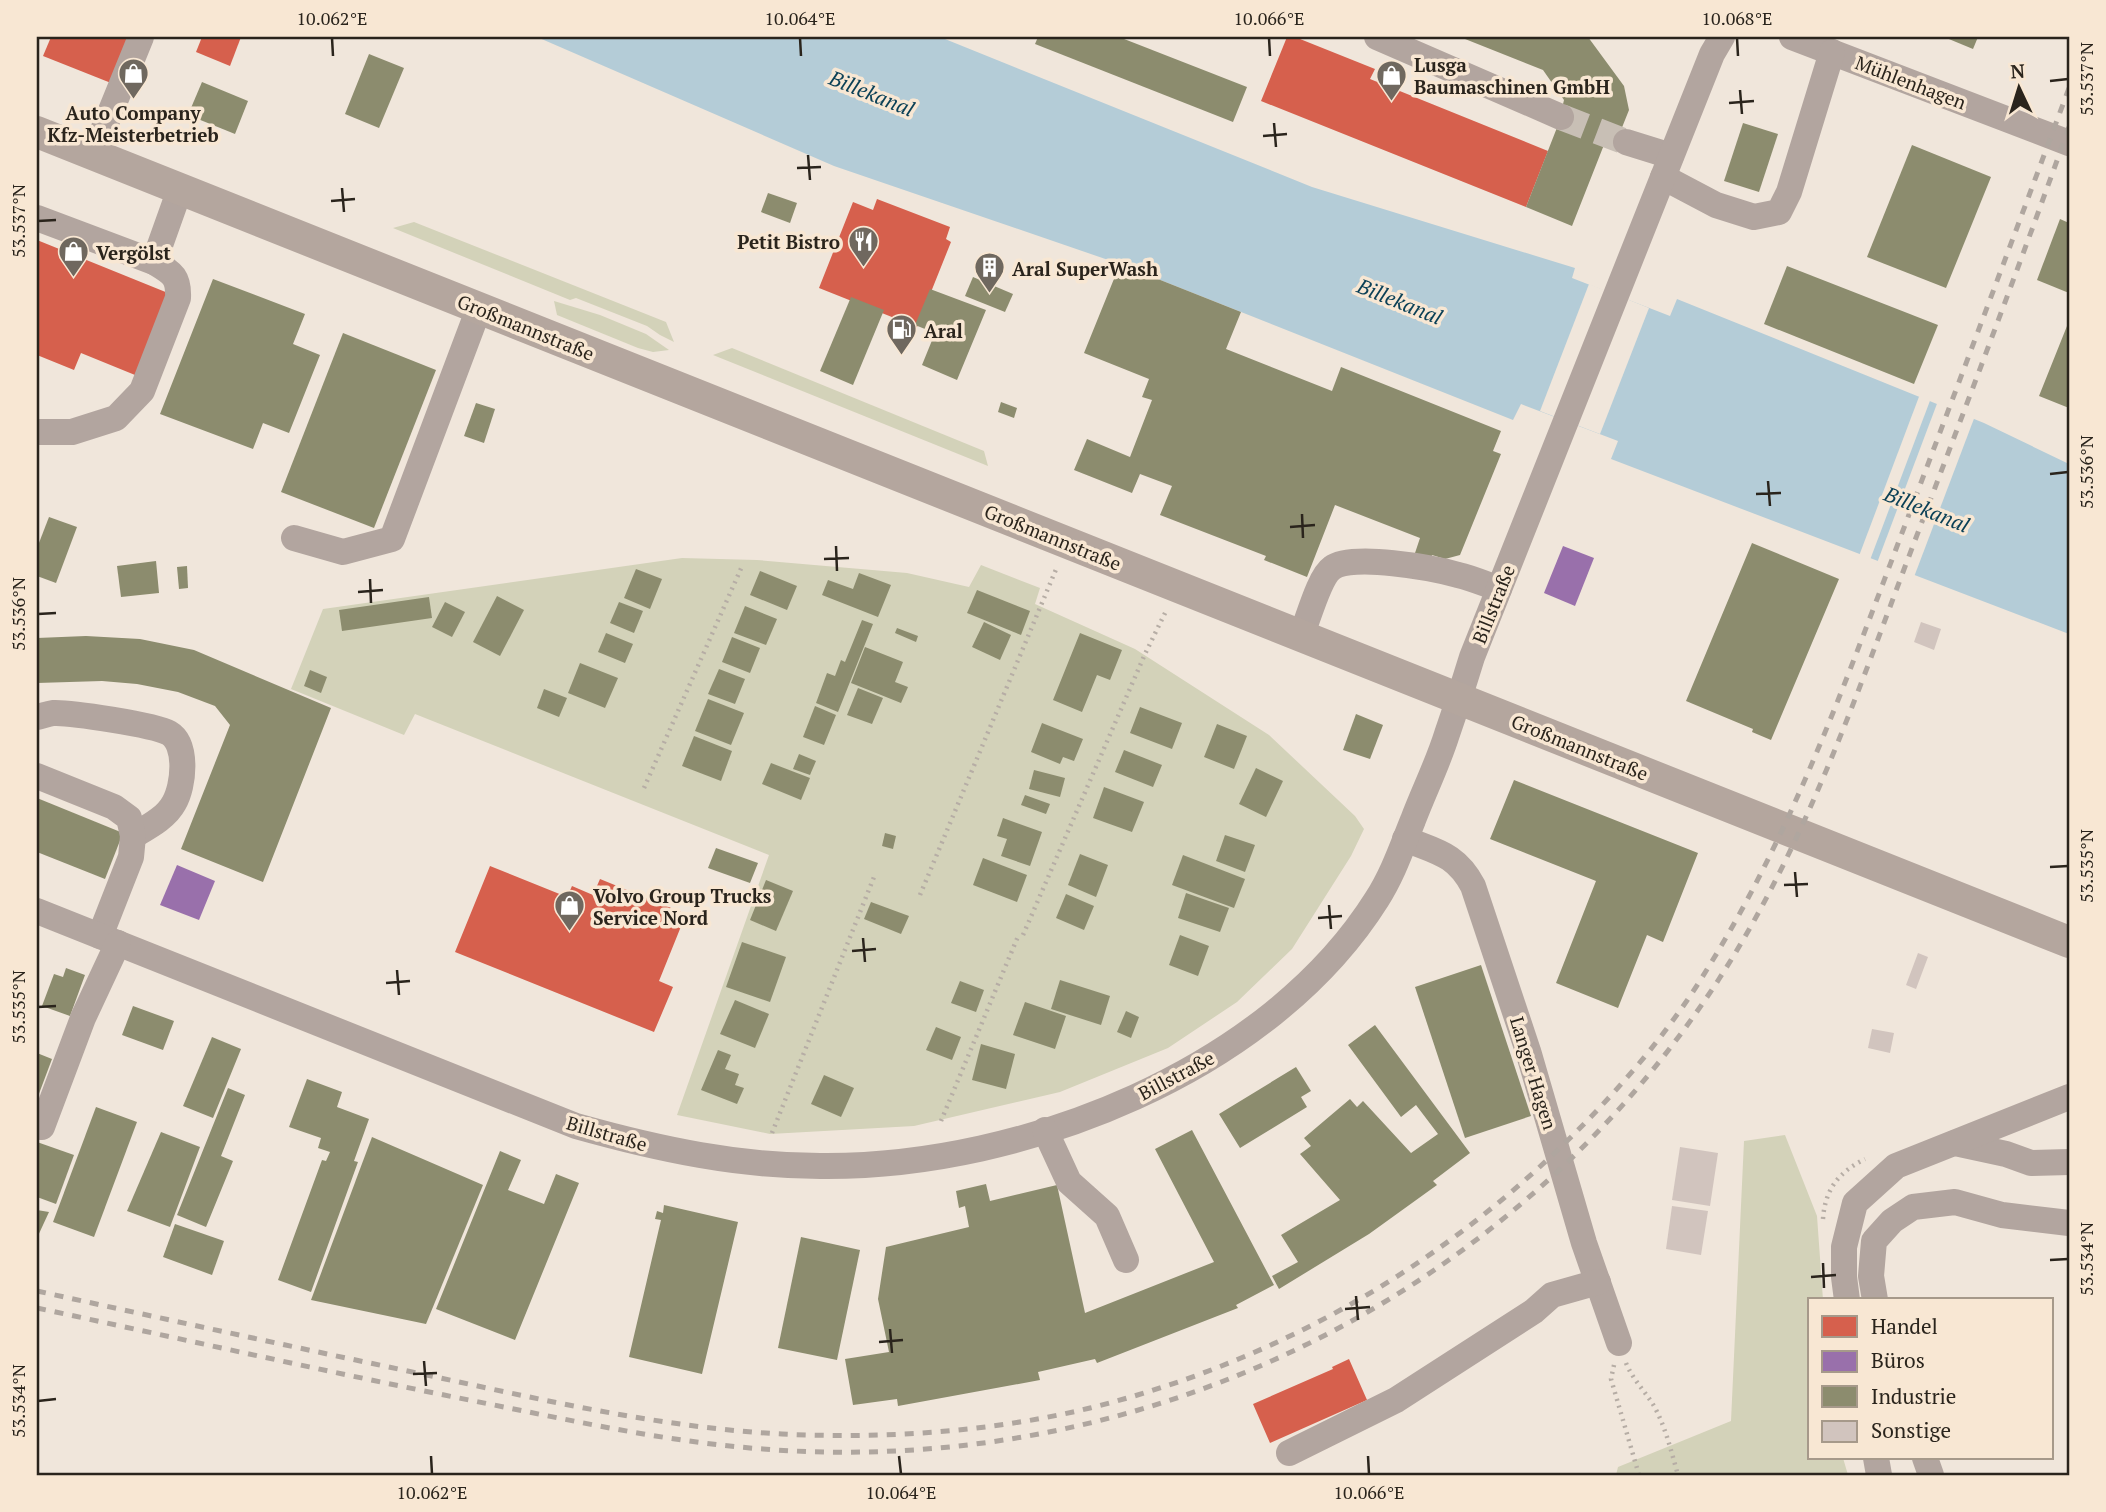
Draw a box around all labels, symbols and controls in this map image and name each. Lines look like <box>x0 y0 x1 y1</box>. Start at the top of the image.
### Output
text: 10.062°E <box>296 6 368 30</box>
text: 10.064°E <box>764 6 836 30</box>
text: 10.066°E <box>1233 6 1305 30</box>
text: 10.068°E <box>1701 6 1773 30</box>
text: 53.537°N <box>2074 42 2098 116</box>
street label: Mühlenhagen <box>1852 49 1970 115</box>
place label: Lusga Baumaschinen GmbH <box>1414 52 1610 99</box>
north arrow <box>1983 52 2054 122</box>
shop icon: Auto Company Kfz-Meisterbetrieb <box>116 56 150 100</box>
shop icon: Lusga Baumaschinen GmbH <box>1374 58 1408 102</box>
text: N <box>2010 58 2026 84</box>
water label: Billekanal <box>824 63 919 123</box>
place label: Auto Company Kfz-Meisterbetrieb <box>47 100 219 147</box>
text: 53.537°N <box>6 184 30 258</box>
restaurant icon: Petit Bistro <box>846 224 880 268</box>
place label: Petit Bistro <box>737 229 840 254</box>
shop icon: Vergölst <box>56 235 90 279</box>
place label: Vergölst <box>96 240 171 265</box>
building icon: Aral SuperWash <box>972 251 1006 295</box>
place label: Aral SuperWash <box>1012 256 1158 281</box>
water label: Billekanal <box>1352 271 1447 331</box>
street label: Großmannstraße <box>454 288 598 366</box>
fuel station icon: Aral <box>884 313 918 357</box>
place label: Aral <box>924 318 963 343</box>
text: 53.536°N <box>2074 435 2098 509</box>
water label: Billekanal <box>1879 479 1974 539</box>
street label: Großmannstraße <box>981 498 1125 576</box>
street label: Billstraße <box>1466 561 1520 647</box>
text: 53.536°N <box>6 577 30 651</box>
street label: Großmannstraße <box>1508 708 1652 786</box>
text: 53.535°N <box>2074 829 2098 903</box>
place label: Volvo Group Trucks Service Nord <box>593 883 772 930</box>
shop icon: Volvo Group Trucks Service Nord <box>553 889 587 933</box>
text: 53.535°N <box>6 970 30 1044</box>
street label: Langer Hagen <box>1505 1013 1563 1133</box>
street label: Billstraße <box>1134 1045 1218 1105</box>
street label: Billstraße <box>564 1110 650 1156</box>
text: 53.534°N <box>2074 1222 2098 1296</box>
legend <box>1808 1298 2054 1460</box>
text: Handel <box>1871 1312 1938 1340</box>
text: Büros <box>1871 1346 1925 1374</box>
text: 53.534°N <box>6 1364 30 1438</box>
text: Industrie <box>1871 1382 1956 1410</box>
text: Sonstige <box>1871 1416 1951 1444</box>
text: 10.062°E <box>396 1480 468 1504</box>
text: 10.064°E <box>865 1480 937 1504</box>
text: 10.066°E <box>1333 1480 1405 1504</box>

